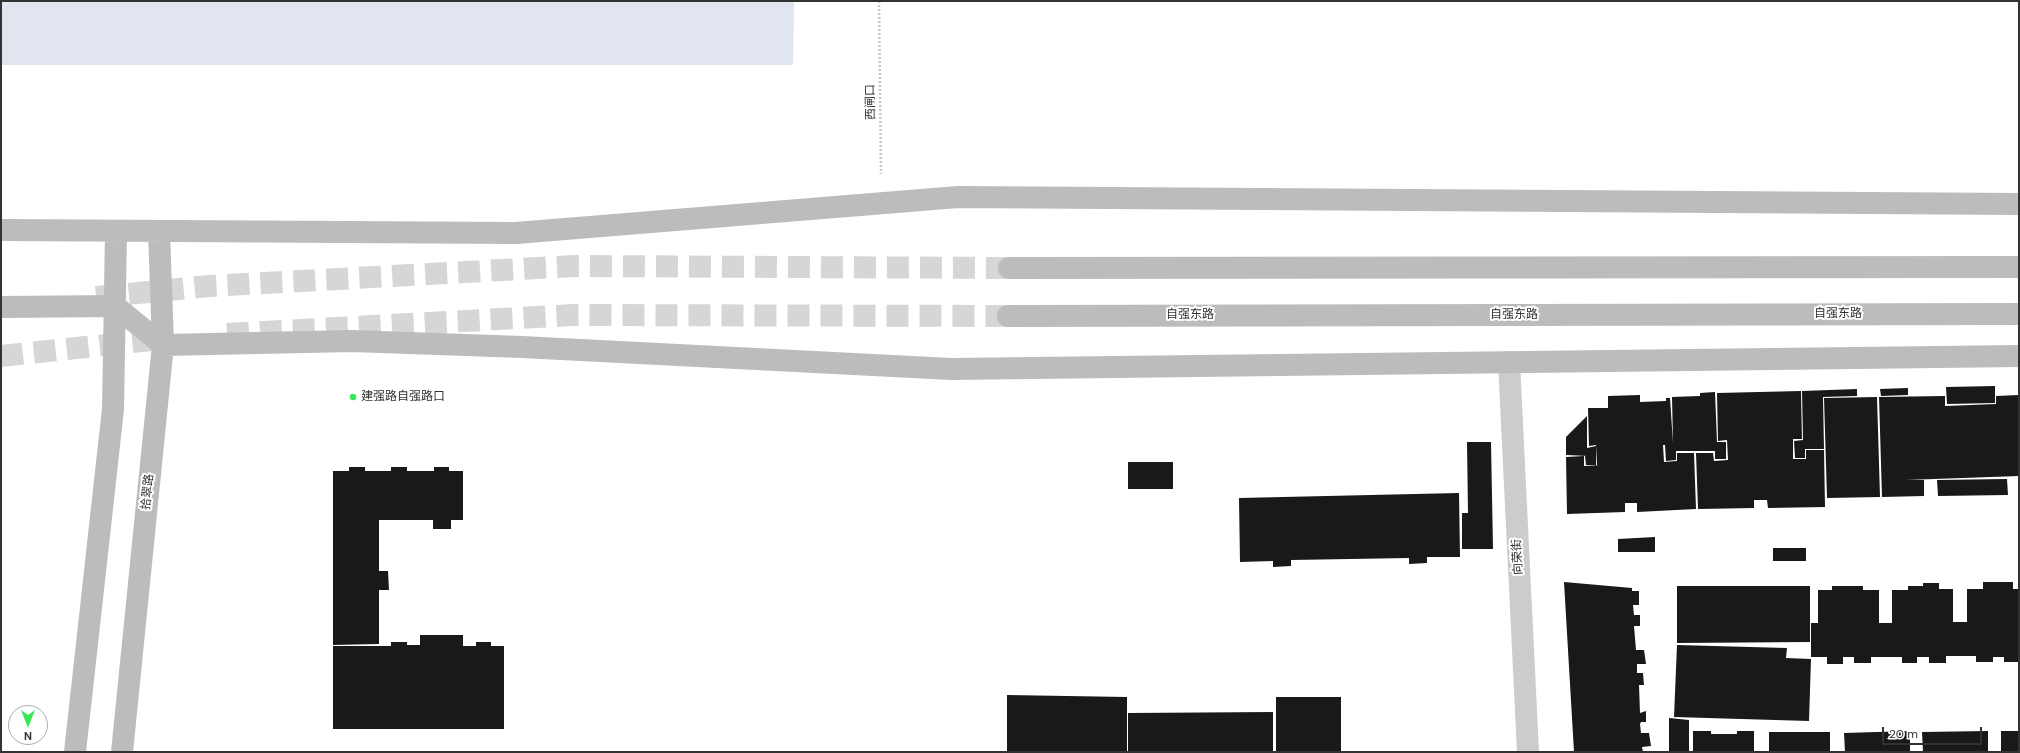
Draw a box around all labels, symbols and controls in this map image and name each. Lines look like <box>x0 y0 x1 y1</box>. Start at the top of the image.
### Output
street label: 西闸口 <box>863 84 879 120</box>
street label: 自强东路 <box>1814 307 1862 321</box>
street label: 自强东路 <box>1166 308 1214 322</box>
street label: 自强东路 <box>1490 308 1538 322</box>
place label: 建强路自强路口 <box>361 390 445 404</box>
marker: 建强路自强路口 <box>348 392 358 402</box>
street label: 拾翠路 <box>139 473 157 511</box>
street label: 向荣街 <box>1510 539 1526 575</box>
north arrow <box>8 705 48 745</box>
scale bar <box>1884 719 1984 745</box>
text: 20 m <box>1889 726 1918 742</box>
text: N <box>24 729 32 743</box>

